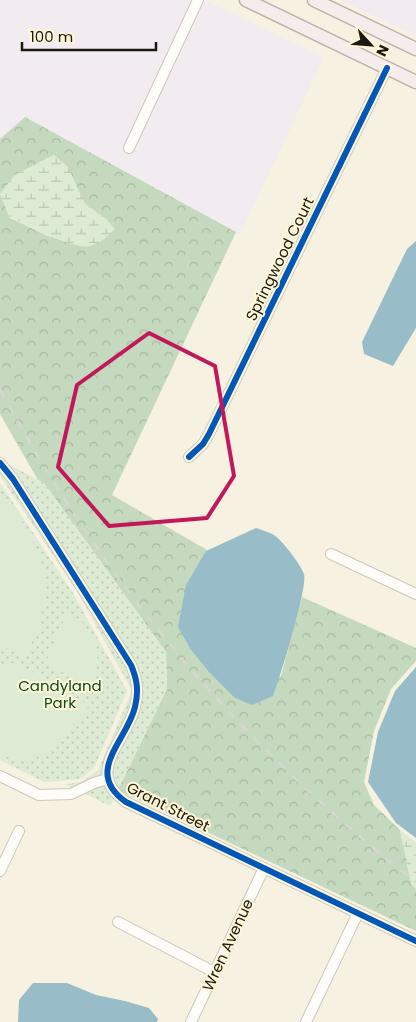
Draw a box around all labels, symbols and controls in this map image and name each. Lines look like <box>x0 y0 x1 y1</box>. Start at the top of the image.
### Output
scale bar <box>22 20 156 52</box>
north arrow <box>346 20 396 70</box>
text: 100 m <box>30 26 73 47</box>
text: N <box>371 42 394 60</box>
street label: Springwood Court <box>240 193 319 324</box>
park label: Candyland Park <box>18 675 102 713</box>
street label: Grant Street <box>123 777 213 836</box>
street label: Wren Avenue <box>197 895 258 994</box>

